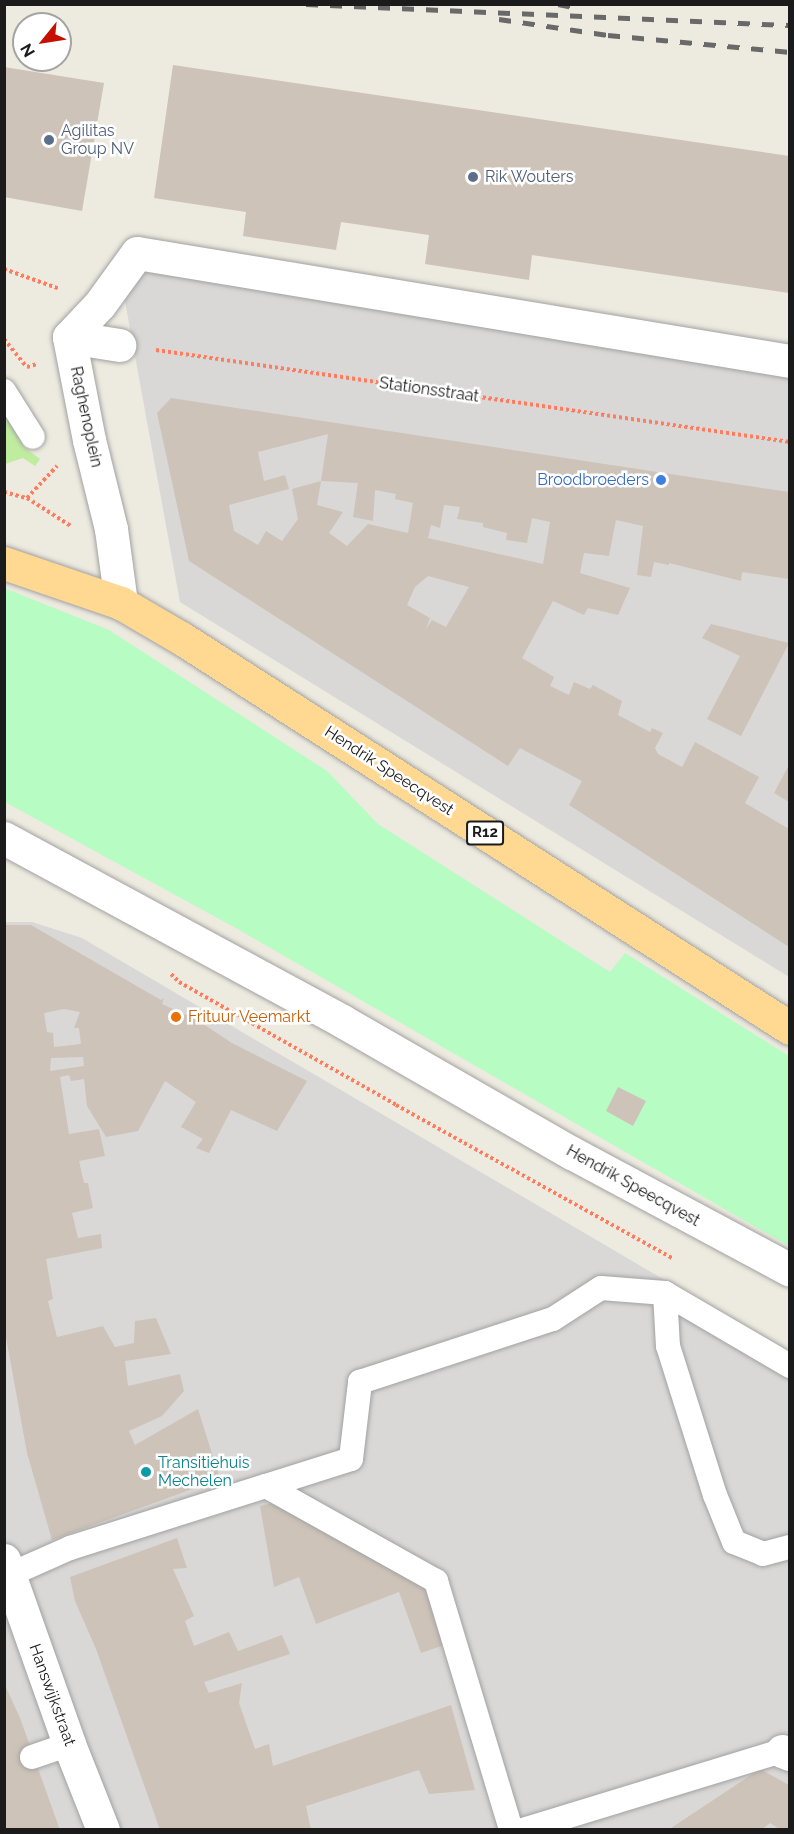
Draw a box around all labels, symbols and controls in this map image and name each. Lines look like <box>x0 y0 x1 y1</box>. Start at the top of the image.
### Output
north arrow <box>12 12 72 72</box>
text: N <box>16 40 39 60</box>
place label: Agilitas Group NV <box>61 121 134 159</box>
marker: Agilitas Group NV <box>42 133 56 147</box>
place label: Rik Wouters <box>485 167 574 187</box>
marker: Rik Wouters <box>466 170 480 184</box>
street label: Raghenoplein <box>66 365 106 469</box>
street label: Stationsstraat <box>378 374 480 406</box>
place label: Broodbroeders <box>537 470 649 490</box>
marker: Broodbroeders <box>654 473 668 487</box>
street label: Hendrik Speecqvest <box>321 722 457 820</box>
road number: R12 <box>466 821 504 845</box>
place label: Frituur Veemarkt <box>188 1007 311 1027</box>
marker: Frituur Veemarkt <box>169 1010 183 1024</box>
street label: Hendrik Speecqvest <box>563 1141 703 1231</box>
place label: Transitiehuis Mechelen <box>158 1453 249 1491</box>
marker: Transitiehuis Mechelen <box>139 1465 153 1479</box>
street label: Hanswijkstraat <box>25 1641 79 1749</box>

